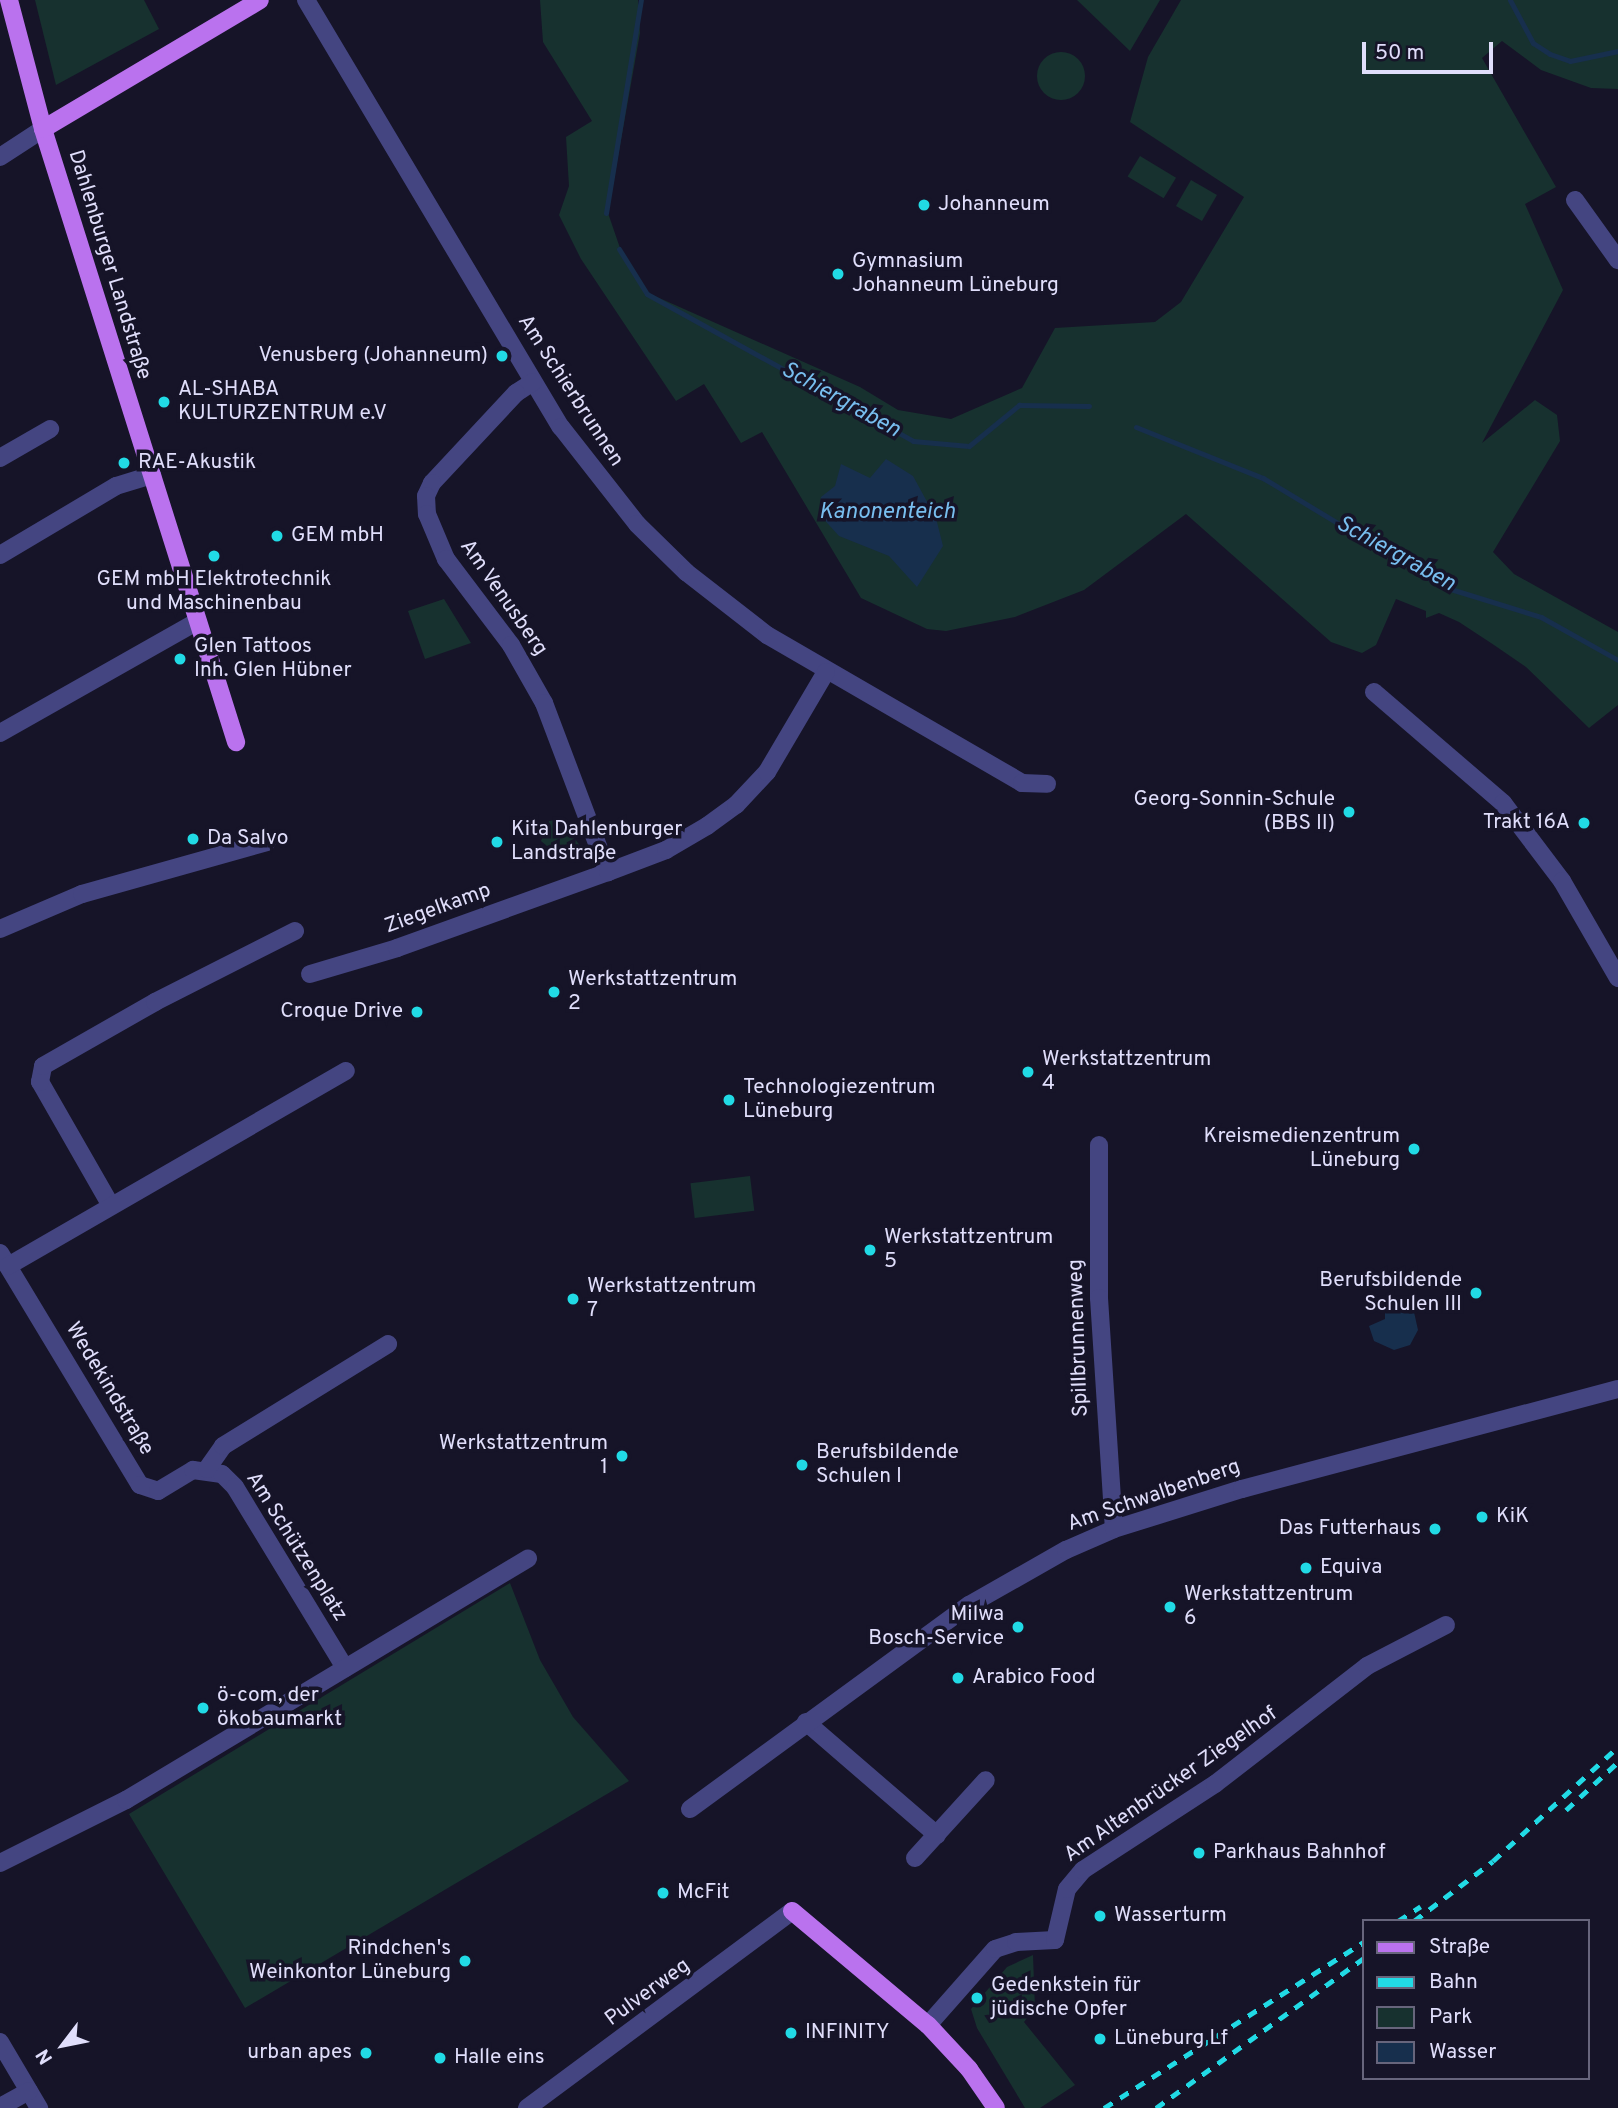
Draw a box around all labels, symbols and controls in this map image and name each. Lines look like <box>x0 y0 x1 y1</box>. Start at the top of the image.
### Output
scale bar <box>1366 28 1497 72</box>
text: 50 m <box>1375 40 1424 67</box>
street label: Dahlenburger Landstraße <box>62 147 156 383</box>
place label: Johanneum <box>938 192 1050 218</box>
marker: Johanneum <box>916 197 932 213</box>
place label: Gymnasium Johanneum Lüneburg <box>852 249 1059 299</box>
marker: Gymnasium Johanneum Lüneburg <box>830 266 846 282</box>
street label: Am Schierbrunnen <box>512 311 628 471</box>
place label: Venusberg (Johanneum) <box>259 343 488 369</box>
marker: Venusberg (Johanneum) <box>494 348 510 364</box>
water label: Schiergraben <box>776 357 904 445</box>
place label: AL-SHABA KULTURZENTRUM e.V <box>178 377 387 427</box>
marker: AL-SHABA KULTURZENTRUM e.V <box>156 394 172 410</box>
place label: RAE-Akustik <box>138 450 256 476</box>
marker: RAE-Akustik <box>116 455 132 471</box>
water label: Kanonenteich <box>819 499 955 527</box>
water label: Schiergraben <box>1331 511 1459 599</box>
place label: GEM mbH <box>291 523 384 549</box>
marker: GEM mbH <box>269 528 285 544</box>
street label: Am Venusberg <box>453 535 553 661</box>
marker: GEM mbH Elektrotechnik und Maschinenbau <box>206 548 222 564</box>
place label: GEM mbH Elektrotechnik und Maschinenbau <box>97 567 331 617</box>
place label: Glen Tattoos Inh. Glen Hübner <box>194 634 352 684</box>
marker: Glen Tattoos Inh. Glen Hübner <box>172 651 188 667</box>
place label: Georg-Sonnin-Schule (BBS II) <box>1134 787 1335 837</box>
marker: Georg-Sonnin-Schule (BBS II) <box>1341 804 1357 820</box>
place label: Trakt 16A <box>1483 810 1570 836</box>
marker: Trakt 16A <box>1576 815 1592 831</box>
place label: Kita Dahlenburger Landstraße <box>511 817 682 867</box>
place label: Da Salvo <box>207 826 288 852</box>
marker: Da Salvo <box>185 831 201 847</box>
marker: Kita Dahlenburger Landstraße <box>489 834 505 850</box>
street label: Ziegelkamp <box>382 878 494 940</box>
place label: Werkstattzentrum 2 <box>568 967 737 1017</box>
marker: Werkstattzentrum 2 <box>546 984 562 1000</box>
place label: Croque Drive <box>280 999 403 1025</box>
marker: Croque Drive <box>409 1004 425 1020</box>
place label: Werkstattzentrum 4 <box>1042 1047 1211 1097</box>
marker: Werkstattzentrum 4 <box>1020 1064 1036 1080</box>
place label: Technologiezentrum Lüneburg <box>743 1075 936 1125</box>
marker: Technologiezentrum Lüneburg <box>721 1092 737 1108</box>
place label: Kreismedienzentrum Lüneburg <box>1204 1124 1400 1174</box>
marker: Kreismedienzentrum Lüneburg <box>1406 1141 1422 1157</box>
place label: Werkstattzentrum 5 <box>884 1225 1053 1275</box>
marker: Werkstattzentrum 5 <box>862 1242 878 1258</box>
street label: Spillbrunnenweg <box>1064 1259 1094 1417</box>
place label: Berufsbildende Schulen III <box>1319 1268 1462 1318</box>
place label: Werkstattzentrum 7 <box>587 1274 756 1324</box>
marker: Berufsbildende Schulen III <box>1468 1285 1484 1301</box>
marker: Werkstattzentrum 7 <box>565 1291 581 1307</box>
street label: Wedekindstraße <box>59 1318 159 1460</box>
place label: Werkstattzentrum 1 <box>439 1431 608 1481</box>
place label: Berufsbildende Schulen I <box>816 1440 959 1490</box>
marker: Werkstattzentrum 1 <box>614 1448 630 1464</box>
street label: Am Schwalbenberg <box>1064 1455 1244 1537</box>
marker: Berufsbildende Schulen I <box>794 1457 810 1473</box>
street label: Am Schützenplatz <box>240 1468 352 1626</box>
place label: KiK <box>1496 1504 1529 1530</box>
marker: KiK <box>1474 1509 1490 1525</box>
place label: Das Futterhaus <box>1279 1516 1421 1542</box>
marker: Das Futterhaus <box>1427 1521 1443 1537</box>
place label: Equiva <box>1320 1555 1382 1581</box>
marker: Equiva <box>1298 1560 1314 1576</box>
place label: Werkstattzentrum 6 <box>1184 1582 1353 1632</box>
marker: Werkstattzentrum 6 <box>1162 1599 1178 1615</box>
place label: Milwa Bosch-Service <box>868 1602 1004 1652</box>
marker: Milwa Bosch-Service <box>1010 1619 1026 1635</box>
place label: Arabico Food <box>972 1665 1096 1691</box>
marker: Arabico Food <box>950 1670 966 1686</box>
place label: ö-com, der ökobaumarkt <box>217 1683 342 1733</box>
marker: ö-com, der ökobaumarkt <box>195 1700 211 1716</box>
street label: Am Altenbrücker Ziegelhof <box>1059 1702 1283 1868</box>
place label: Parkhaus Bahnhof <box>1213 1840 1386 1866</box>
marker: Parkhaus Bahnhof <box>1191 1845 1207 1861</box>
place label: McFit <box>677 1880 729 1906</box>
marker: McFit <box>655 1885 671 1901</box>
place label: Wasserturm <box>1114 1903 1227 1929</box>
marker: Wasserturm <box>1092 1908 1108 1924</box>
legend <box>1362 1919 1590 2080</box>
text: Straße <box>1429 1934 1490 1961</box>
place label: Rindchen's Weinkontor Lüneburg <box>249 1936 451 1986</box>
marker: Rindchen's Weinkontor Lüneburg <box>457 1953 473 1969</box>
street label: Pulverweg <box>601 1954 695 2032</box>
text: Bahn <box>1429 1969 1478 1996</box>
place label: Gedenkstein für jüdische Opfer <box>991 1973 1141 2023</box>
marker: Gedenkstein für jüdische Opfer <box>969 1990 985 2006</box>
text: Park <box>1429 2004 1472 2031</box>
north arrow <box>28 2010 98 2080</box>
place label: INFINITY <box>805 2020 889 2046</box>
marker: INFINITY <box>783 2025 799 2041</box>
place label: Lüneburg Lf <box>1114 2026 1228 2052</box>
marker: Lüneburg Lf <box>1092 2031 1108 2047</box>
text: Wasser <box>1429 2039 1496 2066</box>
place label: urban apes <box>247 2040 352 2066</box>
text: N <box>31 2044 59 2068</box>
marker: urban apes <box>358 2045 374 2061</box>
place label: Halle eins <box>454 2045 545 2071</box>
marker: Halle eins <box>432 2050 448 2066</box>

